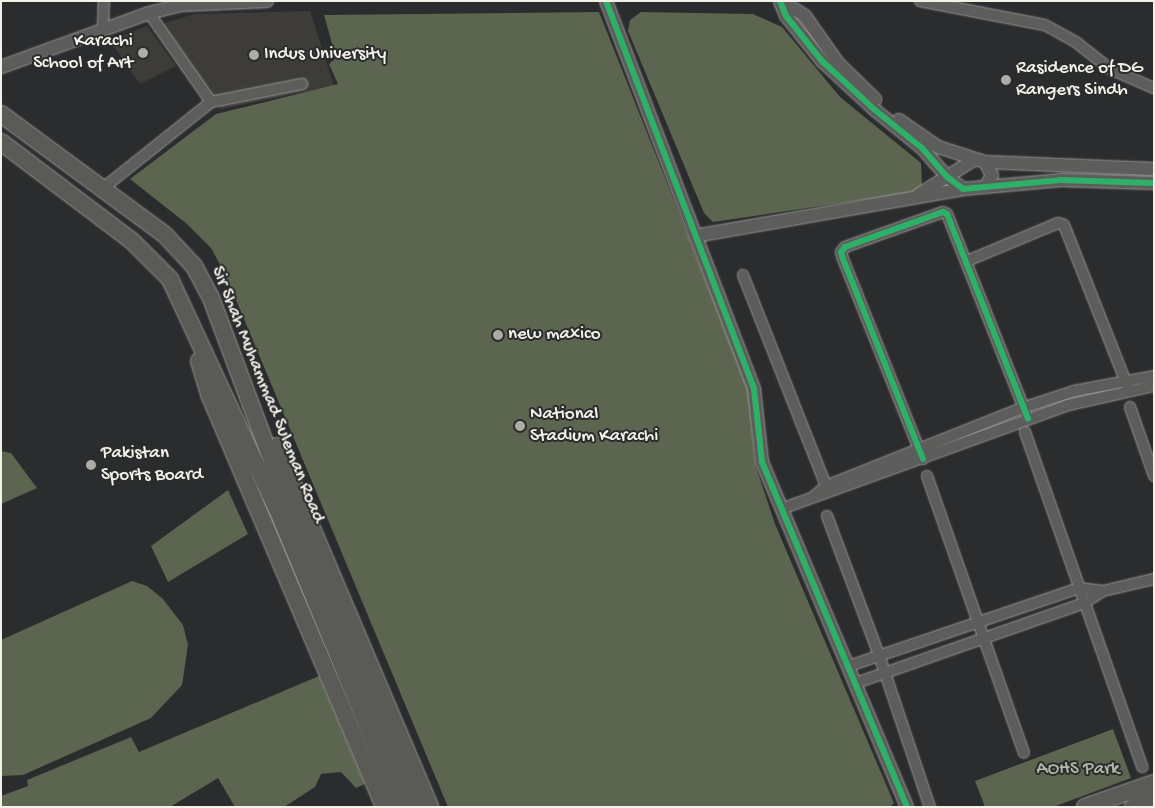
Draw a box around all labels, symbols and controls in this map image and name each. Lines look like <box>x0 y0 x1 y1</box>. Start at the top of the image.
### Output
place label: Karachi School of Art <box>33 31 133 75</box>
place label: Indus University <box>264 44 386 66</box>
marker: Karachi School of Art <box>137 47 149 59</box>
marker: Indus University <box>248 49 260 61</box>
place label: Rasidence of DG Rangers Sindh <box>1016 58 1143 102</box>
marker: Rasidence of DG Rangers Sindh <box>1000 74 1012 86</box>
street label: Sir Shah Muhammad Suleman Road <box>205 263 329 527</box>
place label: new maxico <box>508 324 601 346</box>
marker: new maxico <box>492 329 504 341</box>
place label: National Stadium Karachi <box>530 404 658 448</box>
marker: National Stadium Karachi <box>514 420 526 432</box>
place label: Pakistan Sports Board <box>101 443 203 487</box>
marker: Pakistan Sports Board <box>85 459 97 471</box>
park label: AOHS Park <box>1036 759 1120 781</box>

